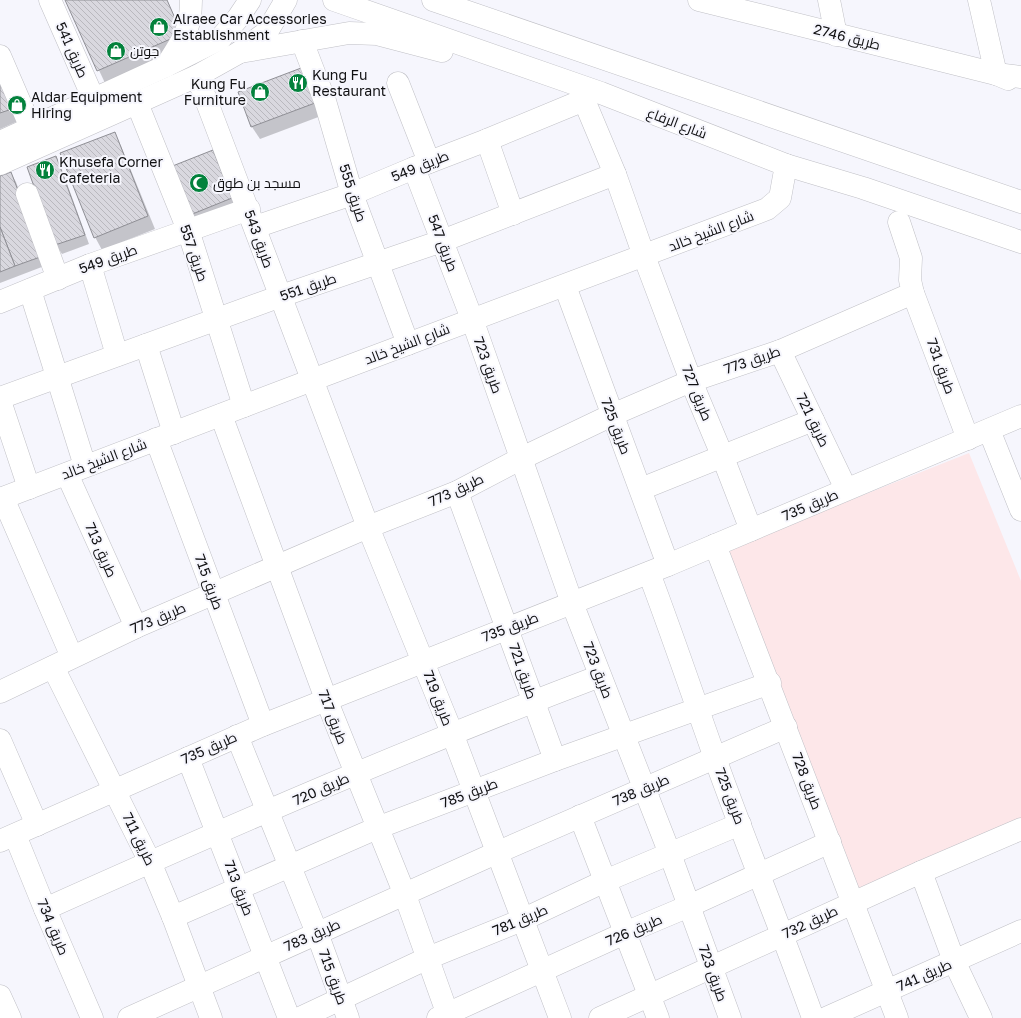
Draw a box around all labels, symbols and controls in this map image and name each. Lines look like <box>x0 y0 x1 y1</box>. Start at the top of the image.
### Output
place label: Alraee Car Accessories Establishment <box>173 10 327 43</box>
shop icon: Alraee Car Accessories Establishment <box>148 16 170 38</box>
street label: طريق 541 <box>52 19 92 81</box>
street label: طريق 2746 <box>812 20 882 54</box>
shop icon: جوتن <box>105 40 127 62</box>
place label: جوتن <box>130 42 159 59</box>
place label: Kung Fu Restaurant <box>312 66 386 99</box>
restaurant icon: Kung Fu Restaurant <box>287 72 309 94</box>
place label: Kung Fu Furniture <box>184 75 246 108</box>
shop icon: Kung Fu Furniture <box>249 81 271 103</box>
place label: Aldar Equipment Hiring <box>31 88 142 121</box>
shop icon: Aldar Equipment Hiring <box>6 94 28 116</box>
street label: شارع الرفاع <box>644 103 710 143</box>
street label: طريق 549 <box>389 146 451 186</box>
place label: Khusefa Corner Cafeteria <box>59 153 163 186</box>
restaurant icon: Khusefa Corner Cafeteria <box>34 159 56 181</box>
street label: طريق 555 <box>335 162 371 224</box>
mosque icon: مسجد بن طوق <box>188 172 210 194</box>
place label: مسجد بن طوق <box>213 174 301 192</box>
street label: شارع الشيخ خالد <box>666 206 756 256</box>
street label: طريق 543 <box>240 208 278 270</box>
street label: طريق 547 <box>424 212 462 274</box>
street label: طريق 557 <box>176 222 212 284</box>
street label: طريق 549 <box>76 240 140 278</box>
street label: طريق 551 <box>277 269 339 305</box>
street label: شارع الشيخ خالد <box>362 319 452 369</box>
street label: طريق 723 <box>469 334 507 396</box>
street label: طريق 731 <box>923 336 959 396</box>
street label: طريق 773 <box>721 342 783 378</box>
street label: طريق 727 <box>678 363 716 423</box>
street label: طريق 721 <box>792 390 834 450</box>
street label: طريق 725 <box>597 395 635 457</box>
street label: شارع الشيخ خالد <box>59 434 149 484</box>
street label: طريق 773 <box>426 469 486 511</box>
street label: طريق 735 <box>779 485 841 525</box>
street label: طريق 713 <box>81 520 121 580</box>
street label: طريق 715 <box>191 552 227 612</box>
street label: طريق 773 <box>128 598 188 638</box>
street label: طريق 735 <box>479 608 541 646</box>
street label: طريق 723 <box>579 639 617 701</box>
street label: طريق 721 <box>505 641 541 701</box>
street label: طريق 719 <box>419 668 457 728</box>
street label: طريق 717 <box>314 687 352 747</box>
street label: طريق 735 <box>178 728 240 768</box>
street label: طريق 728 <box>788 750 826 812</box>
street label: طريق 725 <box>711 765 749 827</box>
street label: طريق 720 <box>290 769 352 809</box>
street label: طريق 738 <box>610 770 672 810</box>
street label: طريق 785 <box>438 774 500 812</box>
street label: طريق 711 <box>119 810 159 868</box>
street label: طريق 713 <box>220 858 258 918</box>
street label: طريق 734 <box>33 896 73 958</box>
street label: طريق 781 <box>490 900 550 940</box>
street label: طريق 732 <box>779 901 841 943</box>
street label: طريق 726 <box>603 910 665 950</box>
street label: طريق 783 <box>281 915 343 955</box>
street label: طريق 723 <box>694 942 732 1004</box>
street label: طريق 715 <box>315 947 351 1007</box>
street label: طريق 741 <box>894 955 954 995</box>

